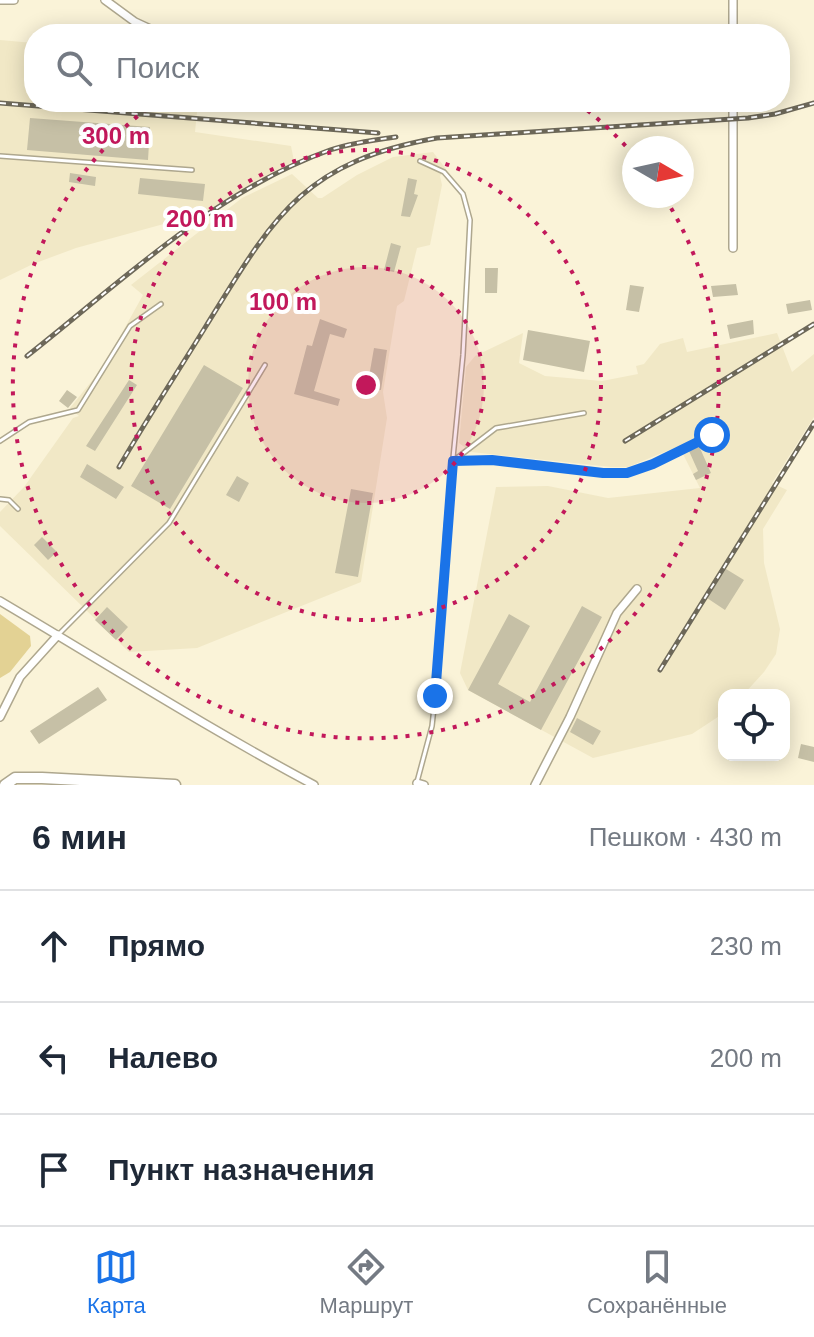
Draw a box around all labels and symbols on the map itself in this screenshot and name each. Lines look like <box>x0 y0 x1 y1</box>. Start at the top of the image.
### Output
text: 300 m <box>82 122 150 149</box>
north arrow <box>622 136 694 208</box>
text: 200 m <box>166 205 234 232</box>
text: 100 m <box>249 288 317 315</box>
centre of rings <box>352 371 380 399</box>
route start <box>694 417 730 453</box>
route end <box>417 678 453 714</box>

